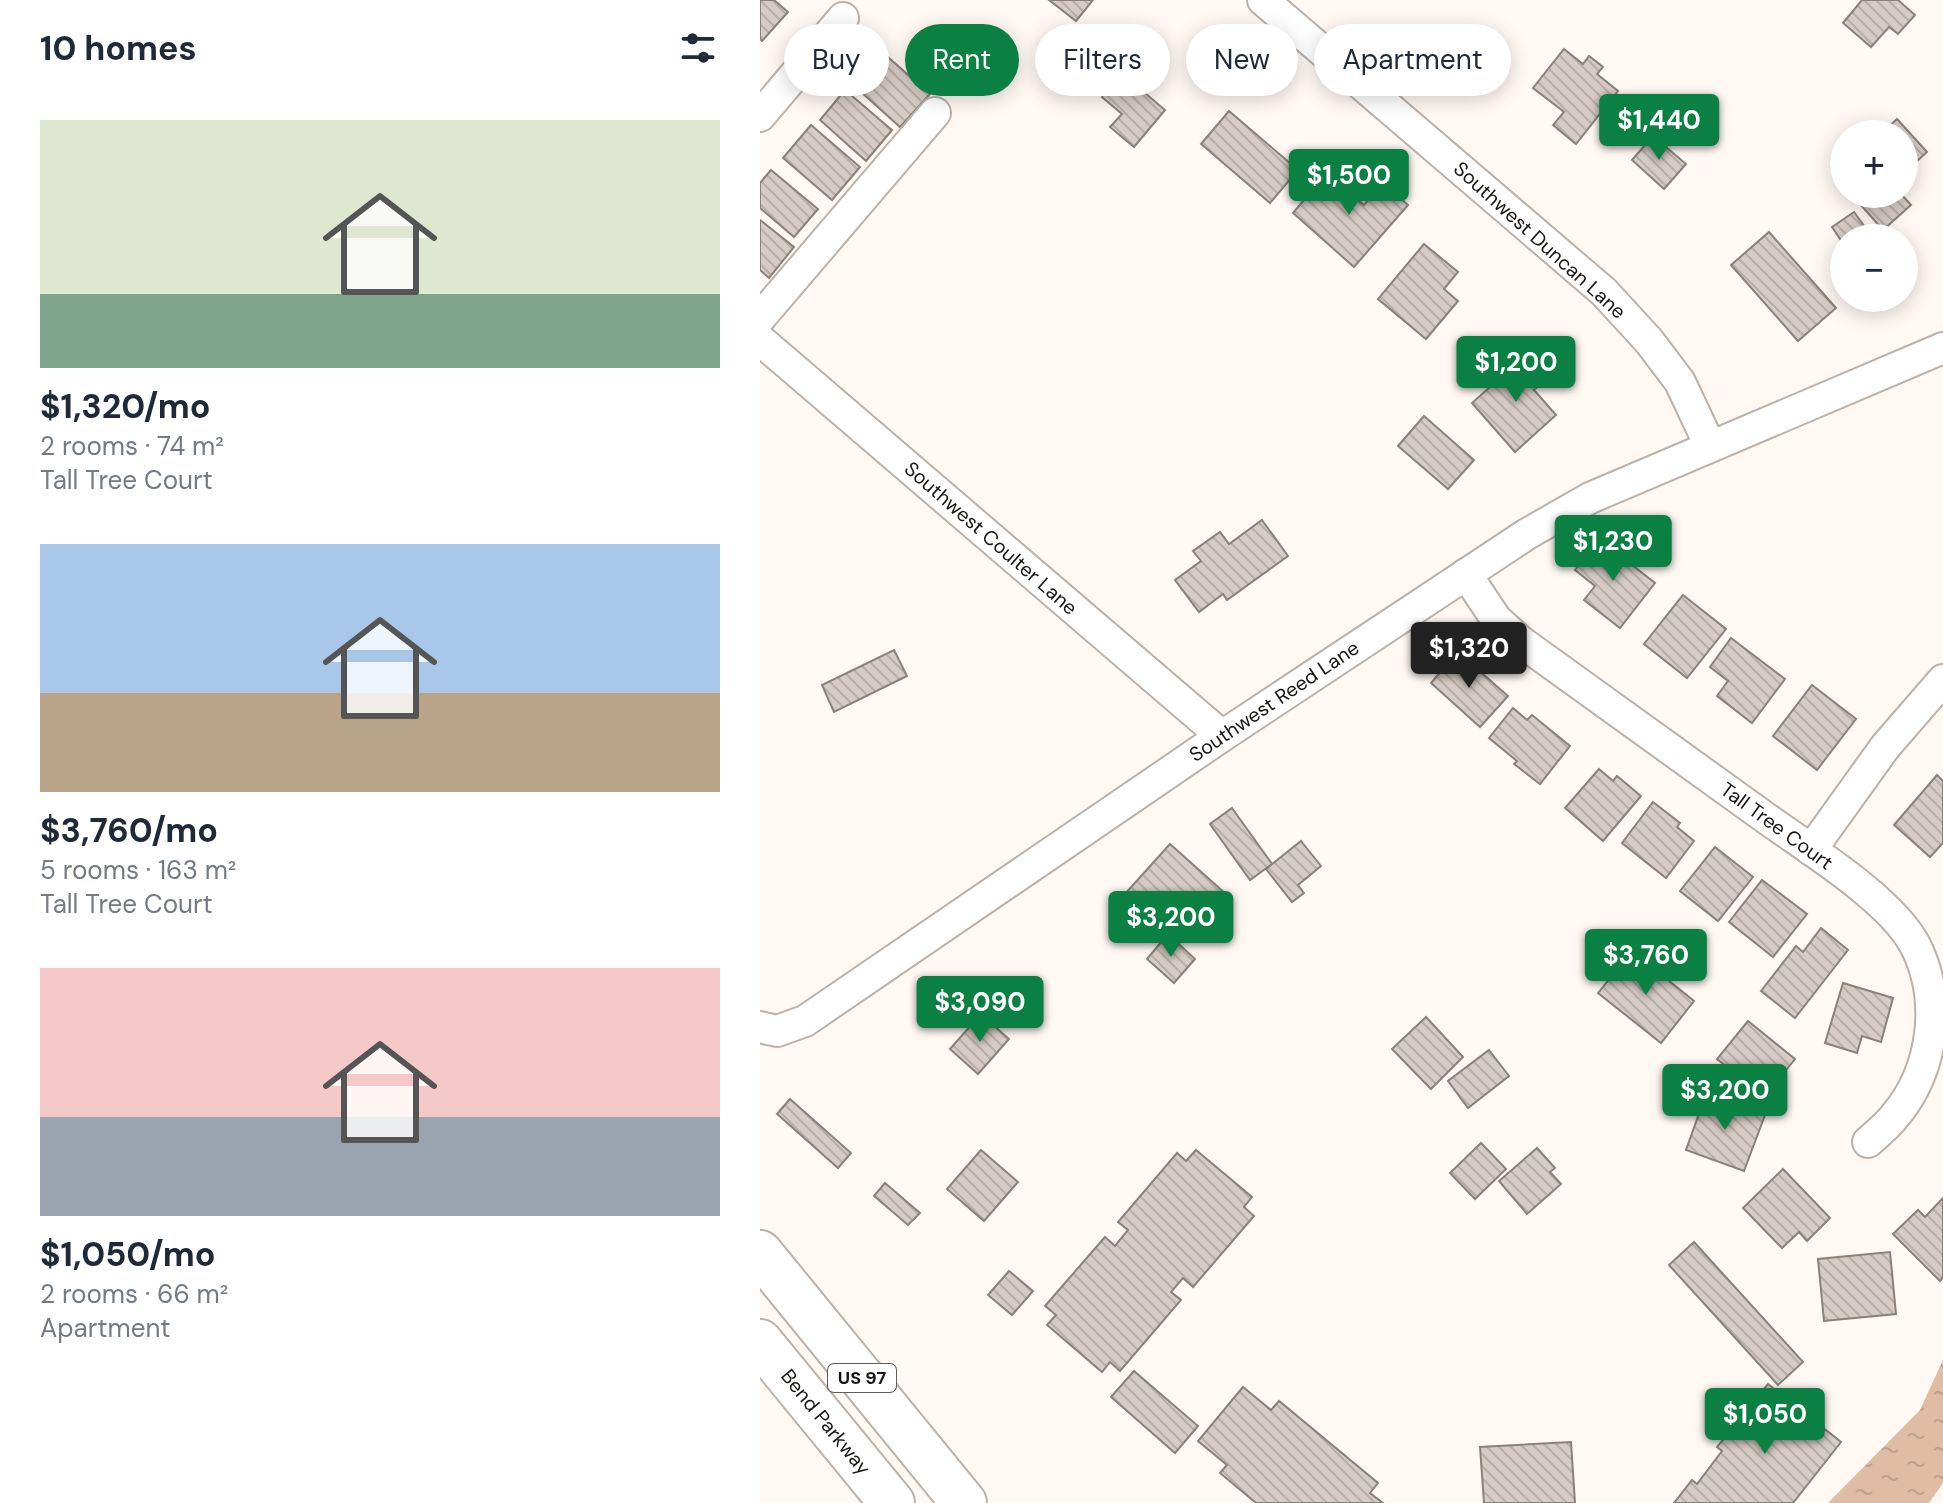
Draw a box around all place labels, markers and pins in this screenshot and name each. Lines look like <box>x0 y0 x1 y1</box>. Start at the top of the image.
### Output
pin: $1,440 <box>1594 94 1724 162</box>
pin: $1,500 <box>1284 149 1414 217</box>
pin: $1,200 <box>1451 336 1581 404</box>
pin: $1,230 <box>1548 515 1678 583</box>
pin: $1,320 <box>1404 622 1534 690</box>
pin: $3,200 <box>1106 891 1236 959</box>
pin: $3,760 <box>1581 929 1711 997</box>
pin: $3,090 <box>915 976 1045 1044</box>
pin: $3,200 <box>1660 1064 1790 1132</box>
pin: $1,050 <box>1700 1388 1830 1456</box>

